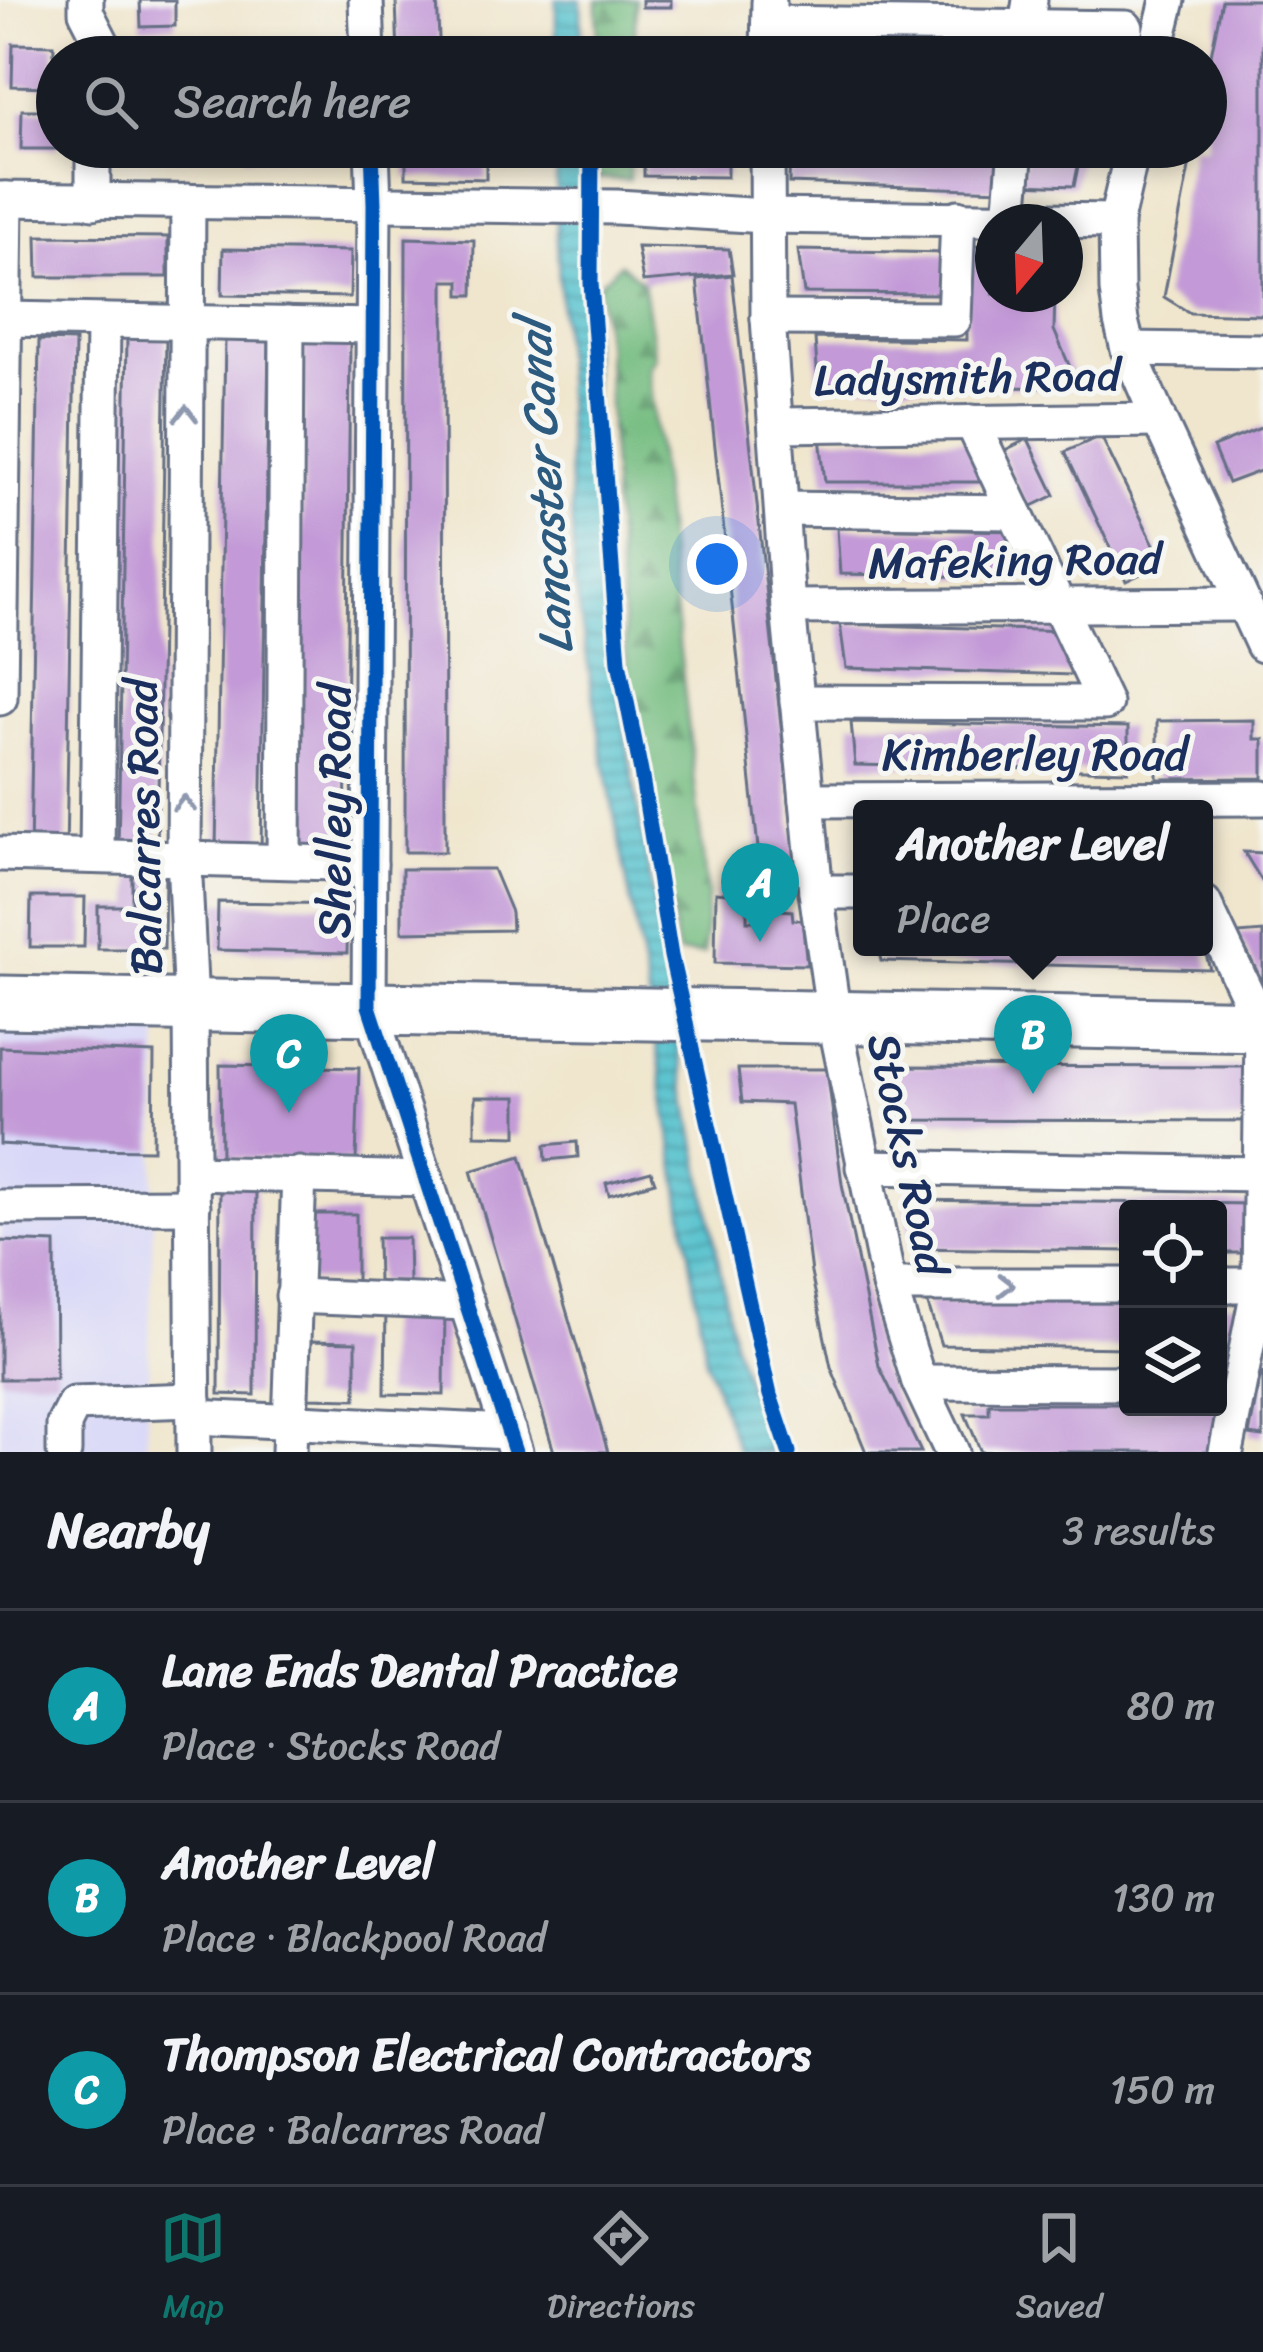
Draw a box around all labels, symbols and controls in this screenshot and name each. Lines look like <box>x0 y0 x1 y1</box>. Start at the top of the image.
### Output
search box <box>36 36 1227 168</box>
text: Search here <box>174 62 411 142</box>
icon: search <box>78 69 144 135</box>
north arrow <box>975 204 1083 312</box>
water label: Lancaster Canal <box>490 307 599 657</box>
street label: Ladysmith Road <box>813 335 1124 421</box>
one-way arrow <box>173 404 199 423</box>
street label: Mafeking Road <box>867 518 1166 604</box>
your location <box>687 534 747 594</box>
street label: Balcarres Road <box>101 675 187 976</box>
street label: Shelley Road <box>295 680 375 938</box>
street label: Kimberley Road <box>882 715 1191 795</box>
one-way arrow <box>171 794 197 812</box>
popup <box>853 800 1213 956</box>
text: Another Level <box>897 804 1169 884</box>
pin: A <box>721 843 799 942</box>
text: Place <box>897 884 991 953</box>
pin: B <box>994 995 1072 1094</box>
pin: C <box>250 1014 328 1113</box>
street label: Stocks Road <box>843 1026 973 1286</box>
map controls <box>1119 1200 1227 1416</box>
button: locate <box>1119 1200 1227 1308</box>
one-way arrow <box>998 1272 1016 1298</box>
button: layers <box>1119 1308 1227 1416</box>
text: Nearby <box>48 1485 209 1575</box>
text: 3 results <box>1062 1496 1215 1565</box>
text: Lane Ends Dental Practice <box>162 1631 678 1711</box>
text: A <box>74 1671 100 1740</box>
text: 80 m <box>1127 1671 1215 1740</box>
text: Place · Stocks Road <box>162 1711 500 1780</box>
text: Another Level <box>162 1823 435 1903</box>
text: B <box>75 1863 99 1932</box>
text: 130 m <box>1112 1863 1215 1932</box>
text: Place · Blackpool Road <box>162 1903 547 1972</box>
text: Thompson Electrical Contractors <box>162 2015 811 2095</box>
text: C <box>75 2055 99 2124</box>
text: 150 m <box>1110 2055 1215 2124</box>
text: Place · Balcarres Road <box>162 2095 543 2164</box>
tab: Map <box>160 2205 226 2335</box>
tab: Directions <box>547 2205 695 2335</box>
tab: Saved <box>1016 2205 1103 2335</box>

